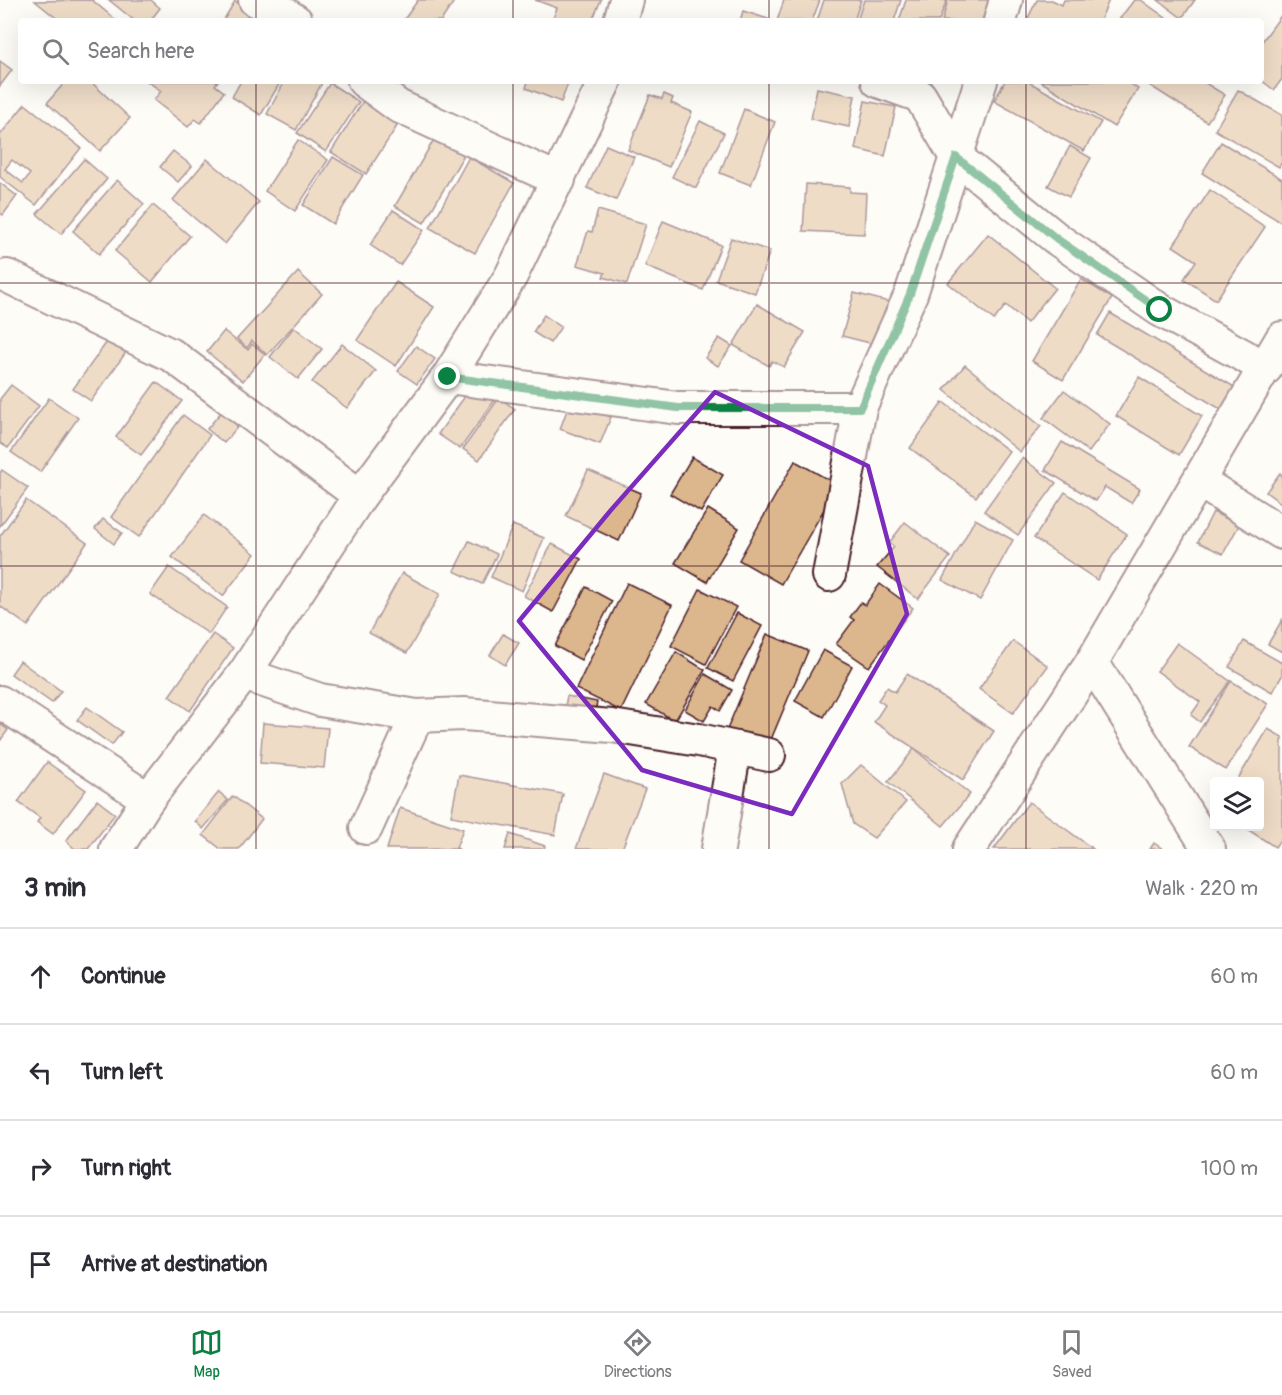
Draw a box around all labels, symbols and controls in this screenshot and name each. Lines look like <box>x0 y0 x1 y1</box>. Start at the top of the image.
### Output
search box <box>18 18 1264 84</box>
icon: search <box>39 35 72 68</box>
text: Search here <box>87 37 194 65</box>
route start <box>1146 296 1172 322</box>
route end <box>434 363 460 389</box>
map controls <box>1210 777 1264 831</box>
button: layers <box>1210 777 1264 831</box>
text: 3 min <box>24 872 86 904</box>
text: Walk · 220 m <box>1145 876 1258 901</box>
icon: ahead <box>24 960 57 993</box>
text: Continue <box>81 962 165 990</box>
text: 60 m <box>1211 964 1258 989</box>
icon: left <box>24 1056 57 1089</box>
text: Turn left <box>81 1058 163 1086</box>
text: 60 m <box>1211 1060 1258 1085</box>
icon: right <box>24 1152 57 1185</box>
text: Turn right <box>81 1154 171 1182</box>
text: 100 m <box>1201 1156 1258 1181</box>
icon: arrive <box>24 1248 57 1281</box>
text: Arrive at destination <box>81 1250 267 1278</box>
tab: Map <box>190 1326 223 1382</box>
tab: Directions <box>604 1326 672 1382</box>
tab: Saved <box>1052 1326 1092 1382</box>

